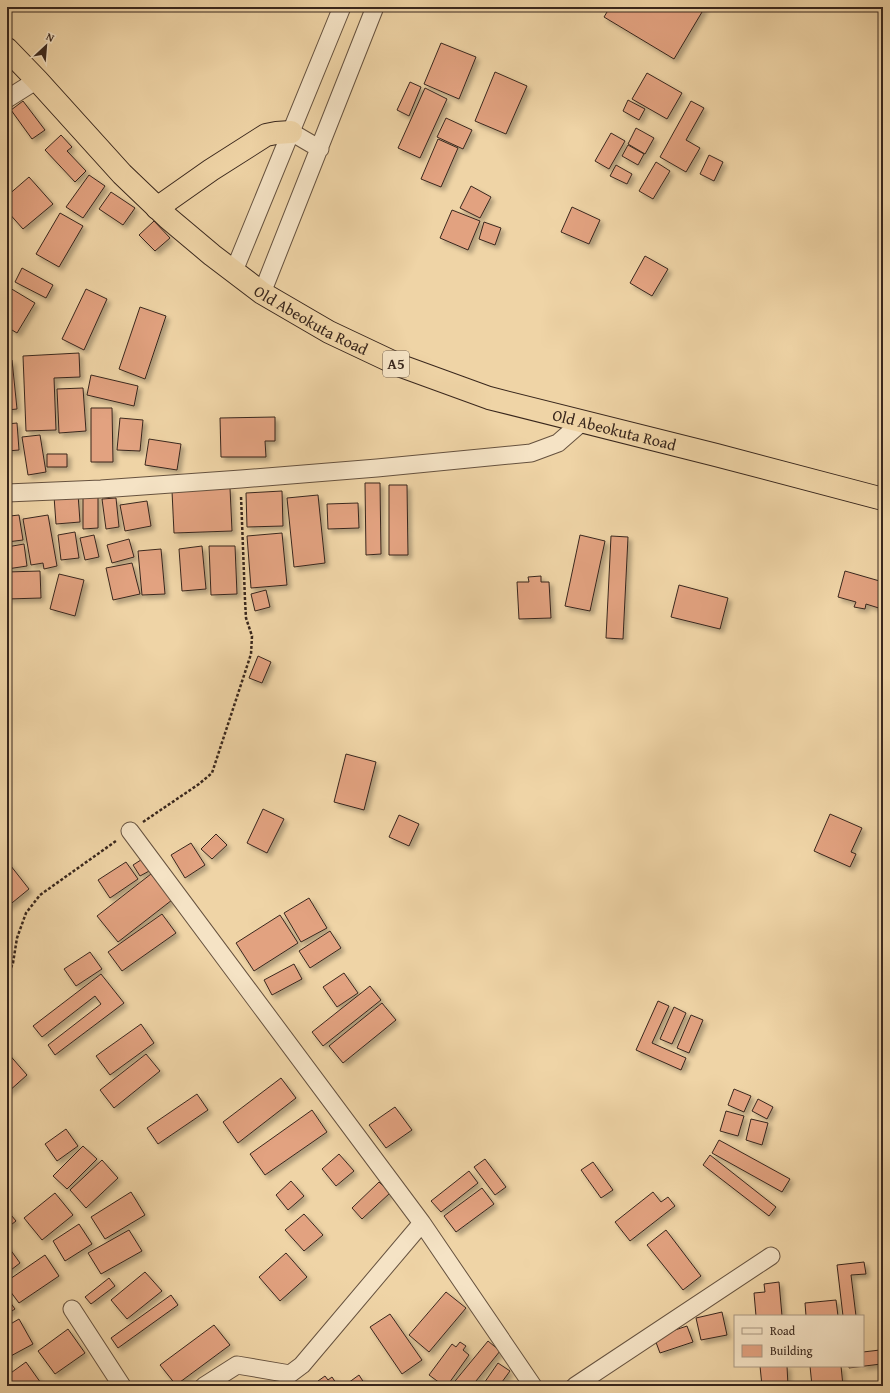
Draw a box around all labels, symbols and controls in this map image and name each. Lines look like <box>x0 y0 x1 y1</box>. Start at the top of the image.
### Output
north arrow <box>26 26 66 66</box>
text: N <box>44 28 58 46</box>
street label: Old Abeokuta Road <box>249 279 373 361</box>
road number: A5 <box>383 351 409 377</box>
street label: Old Abeokuta Road <box>550 402 679 457</box>
legend <box>734 1315 864 1367</box>
text: Road <box>770 1322 796 1339</box>
text: Building <box>770 1342 813 1359</box>

